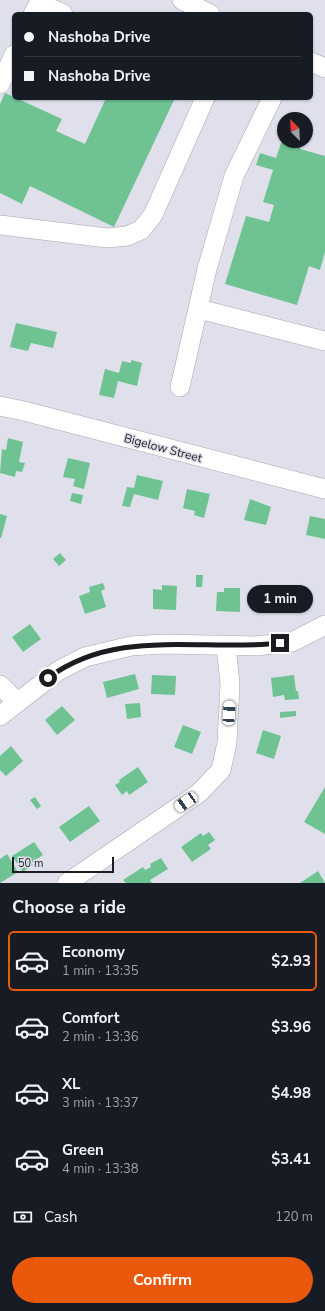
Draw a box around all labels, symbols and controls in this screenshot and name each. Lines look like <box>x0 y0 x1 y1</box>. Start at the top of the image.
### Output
text: Nashoba Drive <box>48 27 150 47</box>
text: Nashoba Drive <box>48 66 150 86</box>
north arrow <box>277 112 313 148</box>
map controls <box>277 112 313 148</box>
street label: Bigelow Street <box>122 430 205 466</box>
callout: 1 min <box>247 585 313 613</box>
text: 1 min <box>263 590 297 608</box>
route end <box>271 634 289 652</box>
route start <box>39 669 57 687</box>
car <box>222 701 236 725</box>
car <box>173 790 199 814</box>
scale bar <box>12 855 114 874</box>
text: 50 m <box>18 856 43 871</box>
text: Choose a ride <box>12 895 126 919</box>
text: Economy <box>62 942 125 962</box>
icon: car <box>14 943 50 979</box>
text: $2.93 <box>271 951 311 971</box>
text: 1 min · 13:35 <box>62 962 138 980</box>
text: Comfort <box>62 1008 119 1028</box>
icon: car <box>14 1009 50 1045</box>
text: $3.96 <box>271 1017 311 1037</box>
text: 2 min · 13:36 <box>62 1028 138 1046</box>
text: XL <box>62 1074 81 1094</box>
icon: car <box>14 1075 50 1111</box>
text: $4.98 <box>271 1083 311 1103</box>
text: 3 min · 13:37 <box>62 1094 138 1112</box>
text: Green <box>62 1140 104 1160</box>
icon: car <box>14 1141 50 1177</box>
text: $3.41 <box>271 1149 311 1169</box>
text: 4 min · 13:38 <box>62 1160 138 1178</box>
icon: cash <box>12 1206 34 1228</box>
text: Cash <box>44 1207 78 1227</box>
text: 120 m <box>275 1208 313 1226</box>
button: Confirm <box>12 1257 313 1303</box>

